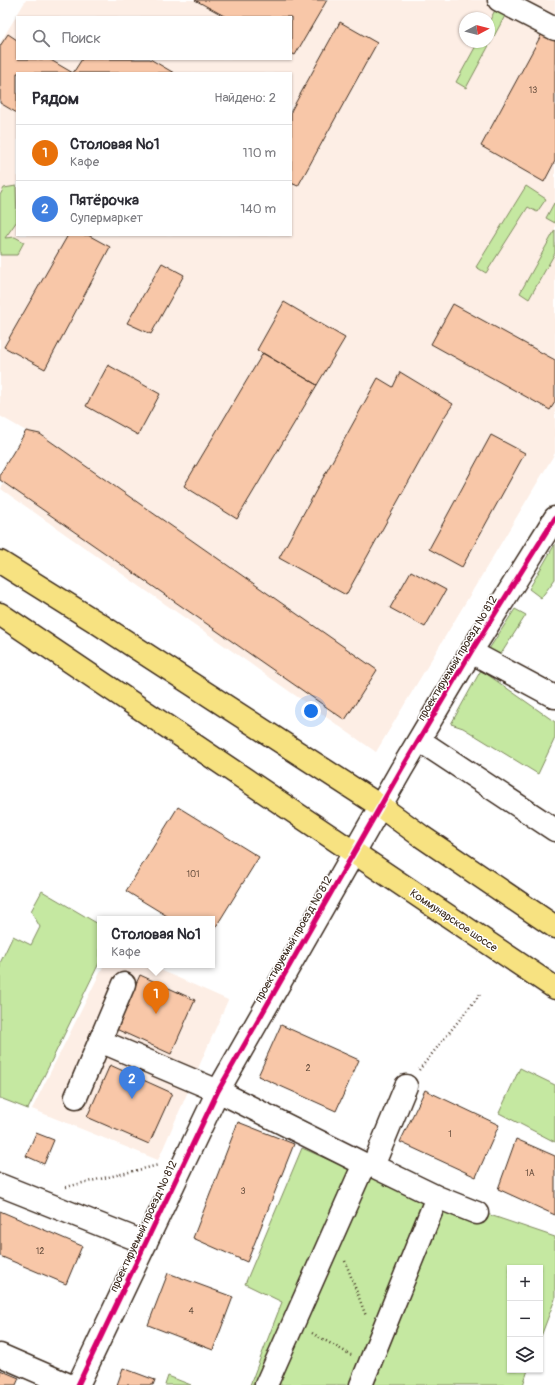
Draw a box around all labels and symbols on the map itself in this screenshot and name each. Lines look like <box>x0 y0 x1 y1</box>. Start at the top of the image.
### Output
north arrow <box>459 12 495 48</box>
house number: 13 <box>529 85 537 96</box>
street label: проектируемый проезд № 812 <box>415 593 500 723</box>
your location <box>301 701 321 721</box>
house number: 101 <box>186 869 200 880</box>
street label: проектируемый проезд № 812 <box>252 874 335 1005</box>
street label: Коммунарское шоссе <box>408 886 500 955</box>
pin: 1 <box>143 981 169 1014</box>
house number: 2 <box>305 1063 311 1074</box>
pin: 2 <box>119 1066 145 1099</box>
house number: 1 <box>448 1129 452 1140</box>
street label: проектируемый проезд № 812 <box>107 1158 180 1294</box>
house number: 1А <box>525 1168 535 1179</box>
house number: 3 <box>240 1186 246 1197</box>
house number: 12 <box>36 1246 44 1257</box>
house number: 4 <box>188 1306 194 1317</box>

